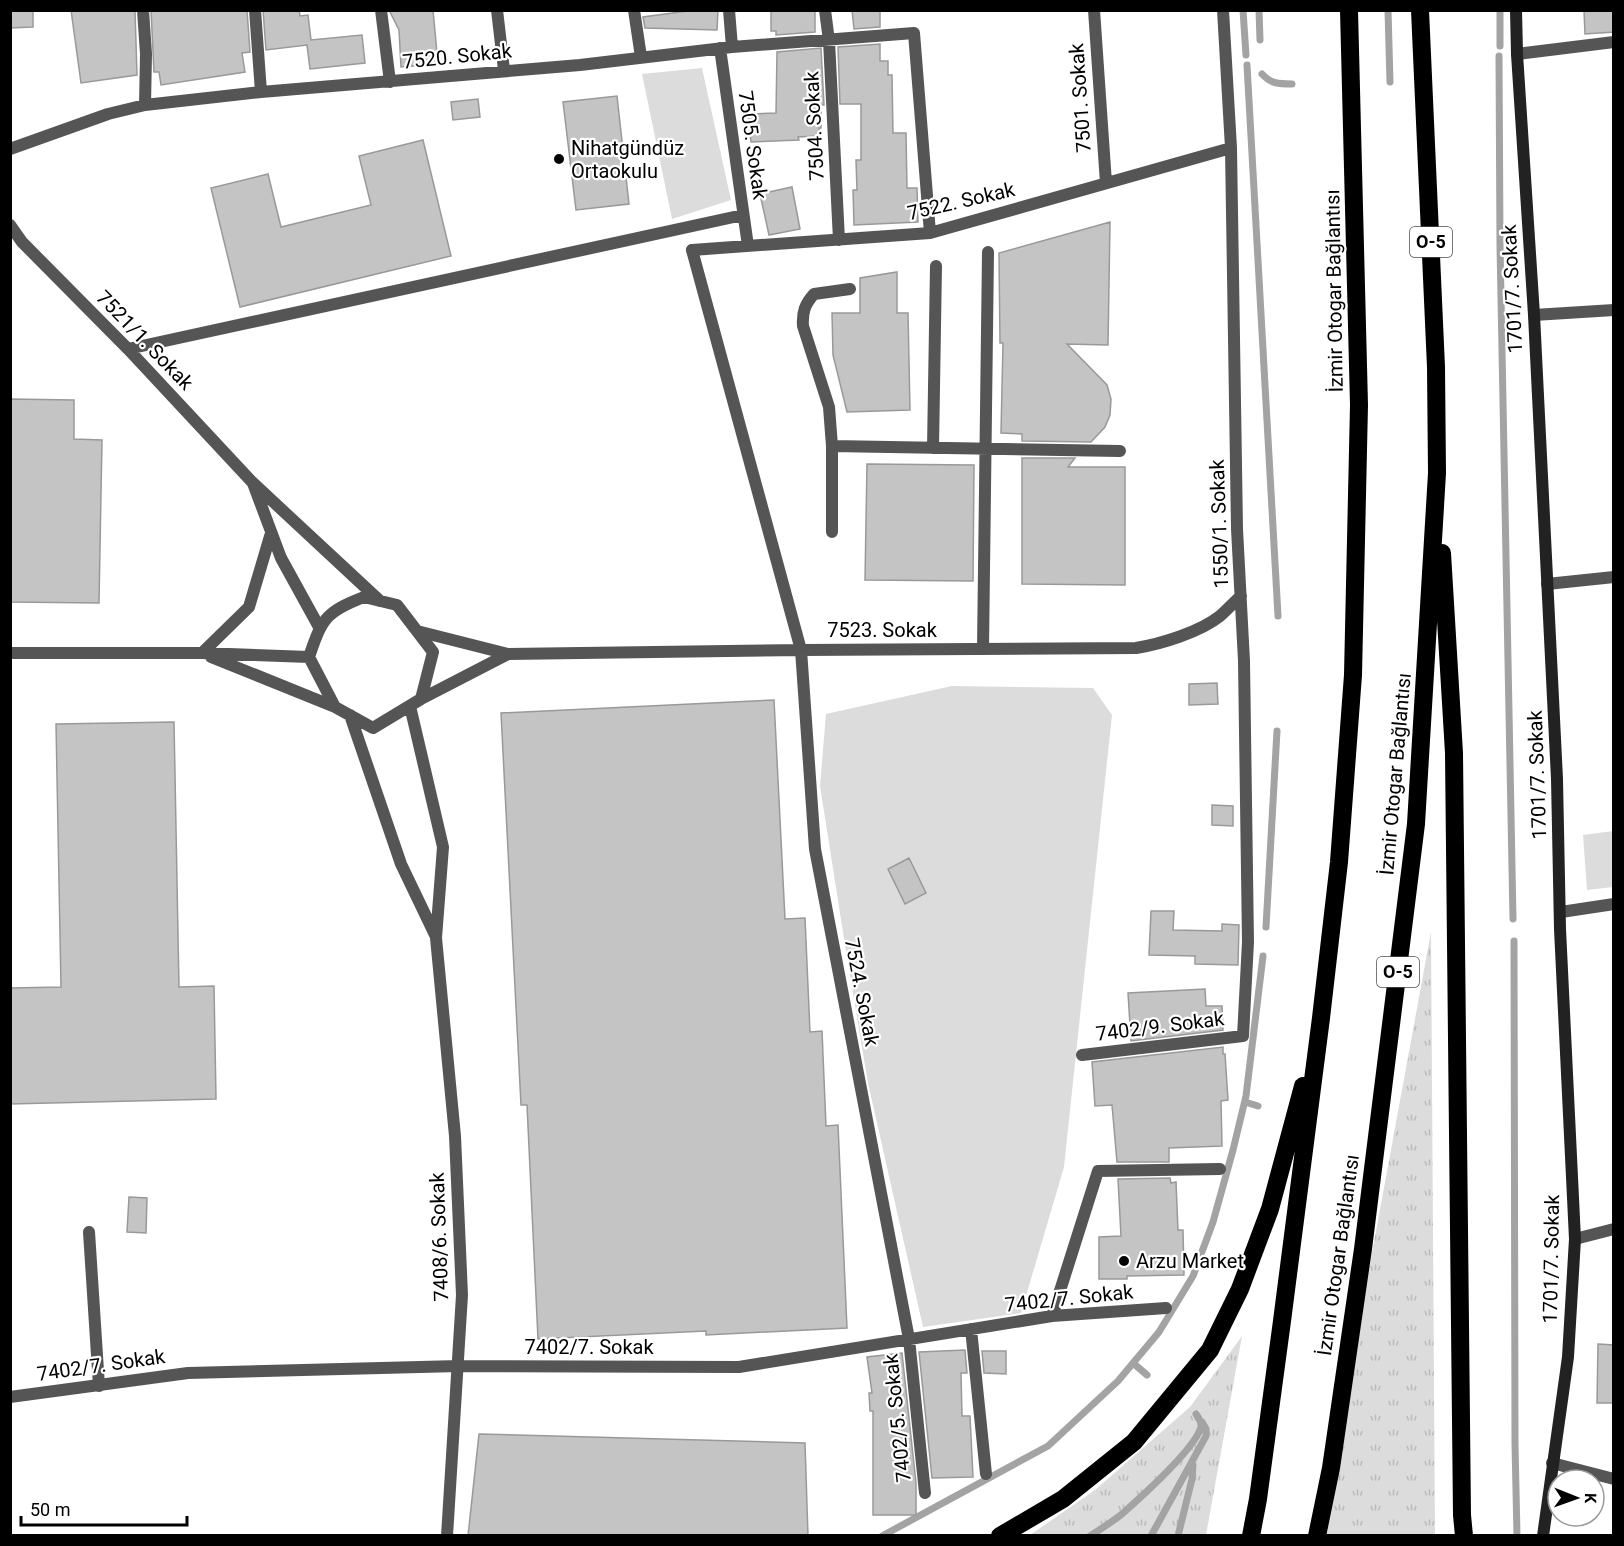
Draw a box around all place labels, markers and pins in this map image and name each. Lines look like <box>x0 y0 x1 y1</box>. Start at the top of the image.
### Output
place label: Nihatgündüz Ortaokulu <box>571 136 684 183</box>
marker: Nihatgündüz Ortaokulu <box>552 152 566 166</box>
place label: Arzu Market <box>1136 1249 1244 1273</box>
marker: Arzu Market <box>1117 1254 1131 1268</box>

